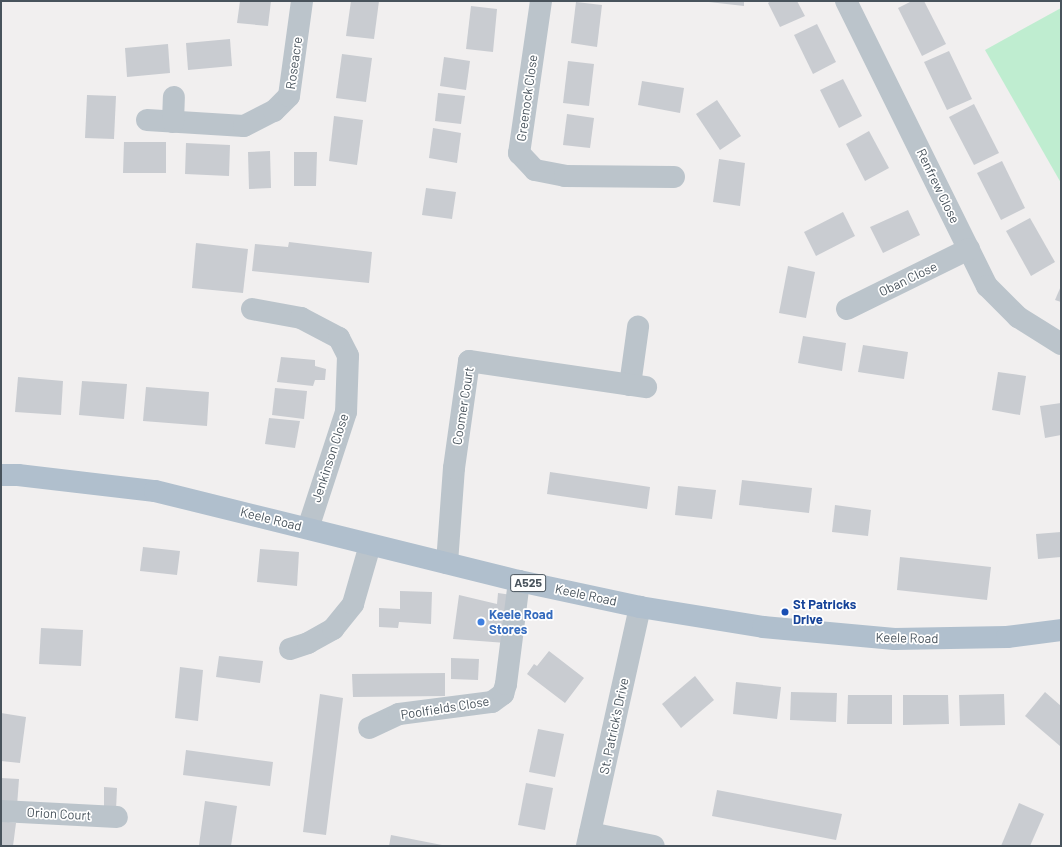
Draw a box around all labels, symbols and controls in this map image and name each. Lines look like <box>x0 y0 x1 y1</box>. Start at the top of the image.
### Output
street label: Roseacre <box>283 36 305 90</box>
street label: Greenock Close <box>513 54 541 142</box>
street label: Renfrew Close <box>913 146 963 226</box>
street label: Oban Close <box>876 258 940 300</box>
street label: Coomer Court <box>449 366 477 446</box>
street label: Jenkinson Close <box>308 412 352 504</box>
street label: Keele Road <box>239 504 303 534</box>
road number: A525 <box>510 573 546 593</box>
street label: Keele Road <box>554 581 618 609</box>
place label: St Patricks Drive <box>793 597 856 628</box>
place label: Keele Road Stores <box>489 607 553 638</box>
marker: St Patricks Drive <box>780 607 790 617</box>
marker: Keele Road Stores <box>476 617 486 627</box>
street label: Keele Road <box>875 630 939 646</box>
street label: St. Patrick's Drive <box>596 676 632 776</box>
street label: Poolfields Close <box>400 693 490 723</box>
street label: Orion Court <box>26 805 92 823</box>

